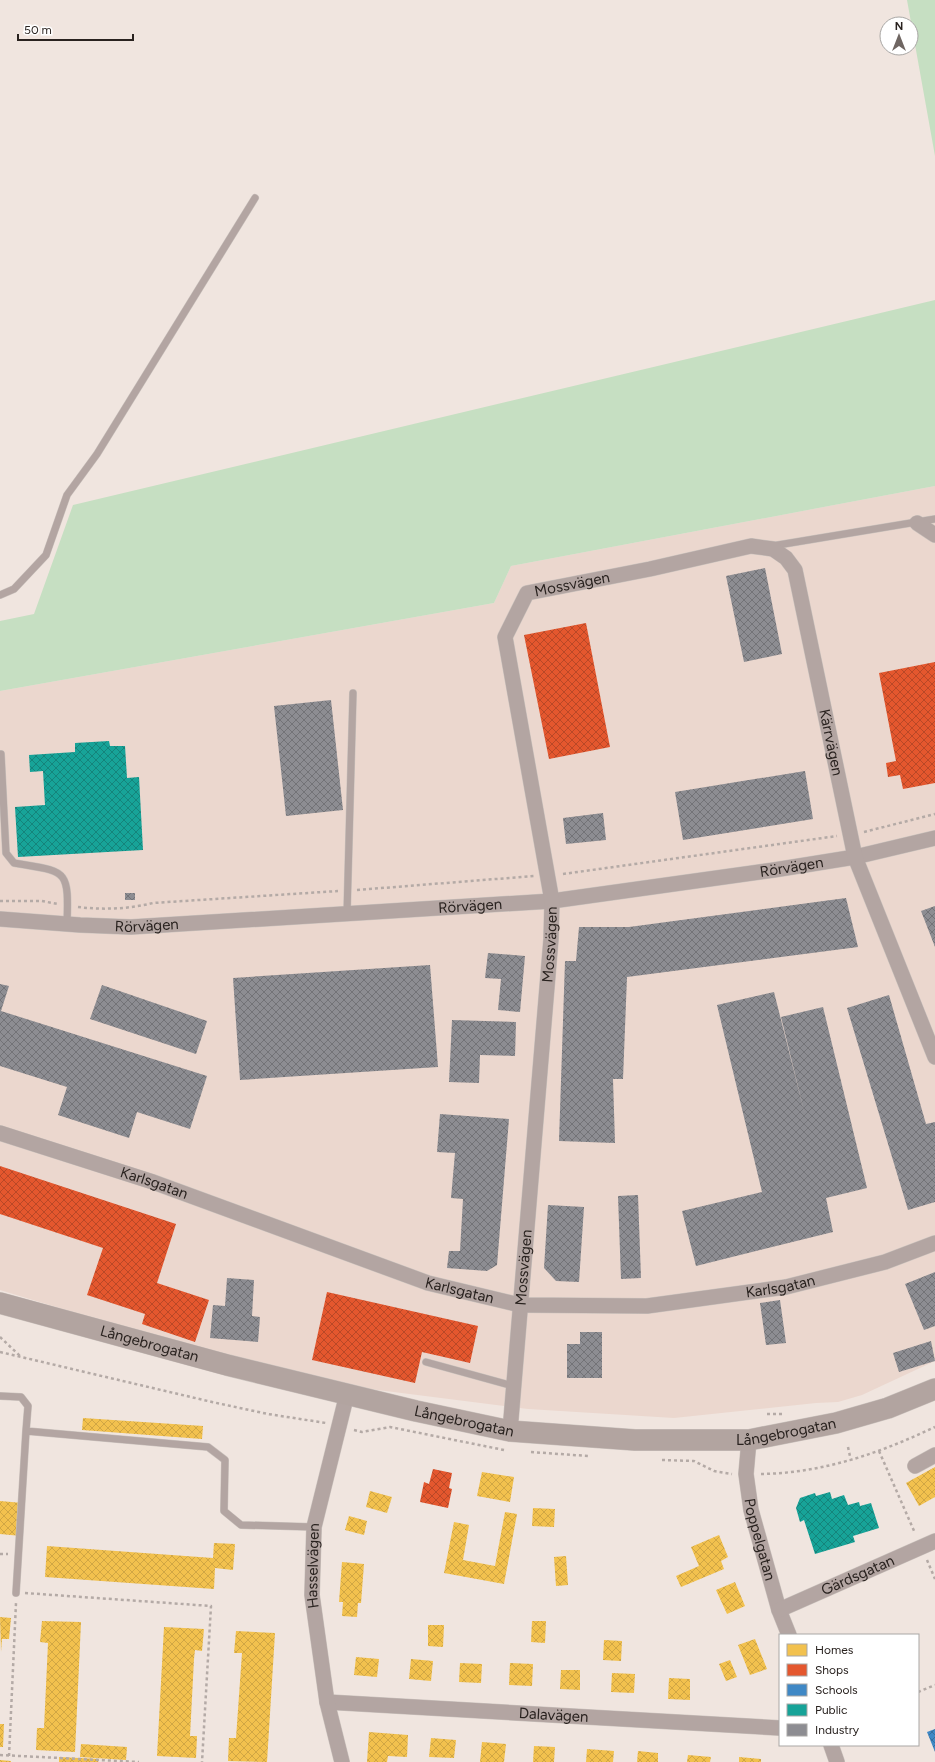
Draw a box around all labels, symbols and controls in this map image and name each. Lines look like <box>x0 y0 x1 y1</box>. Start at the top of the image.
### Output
scale bar <box>18 16 133 42</box>
north arrow <box>879 16 919 56</box>
text: N <box>895 20 903 33</box>
text: 50 m <box>24 23 52 37</box>
street label: Mossvägen <box>533 568 611 600</box>
street label: Kärrvägen <box>815 707 847 777</box>
street label: Rörvägen <box>759 853 825 881</box>
street label: Rörvägen <box>438 895 503 917</box>
street label: Mossvägen <box>538 906 561 983</box>
street label: Rörvägen <box>114 915 179 936</box>
street label: Karlsgatan <box>118 1163 190 1203</box>
street label: Mossvägen <box>511 1229 536 1306</box>
street label: Karlsgatan <box>745 1271 817 1301</box>
street label: Karlsgatan <box>423 1274 496 1307</box>
street label: Långebrogatan <box>98 1322 201 1366</box>
street label: Långebrogatan <box>413 1402 516 1441</box>
street label: Långebrogatan <box>736 1414 838 1449</box>
street label: Poppelgatan <box>740 1497 779 1583</box>
street label: Hasselvägen <box>303 1523 323 1610</box>
street label: Gärdsgatan <box>818 1551 897 1599</box>
legend <box>779 1634 919 1746</box>
text: Homes <box>815 1643 854 1657</box>
text: Shops <box>815 1663 849 1677</box>
text: Schools <box>815 1683 858 1697</box>
text: Public <box>815 1703 848 1717</box>
street label: Dalavägen <box>518 1704 589 1726</box>
text: Industry <box>815 1723 860 1737</box>

